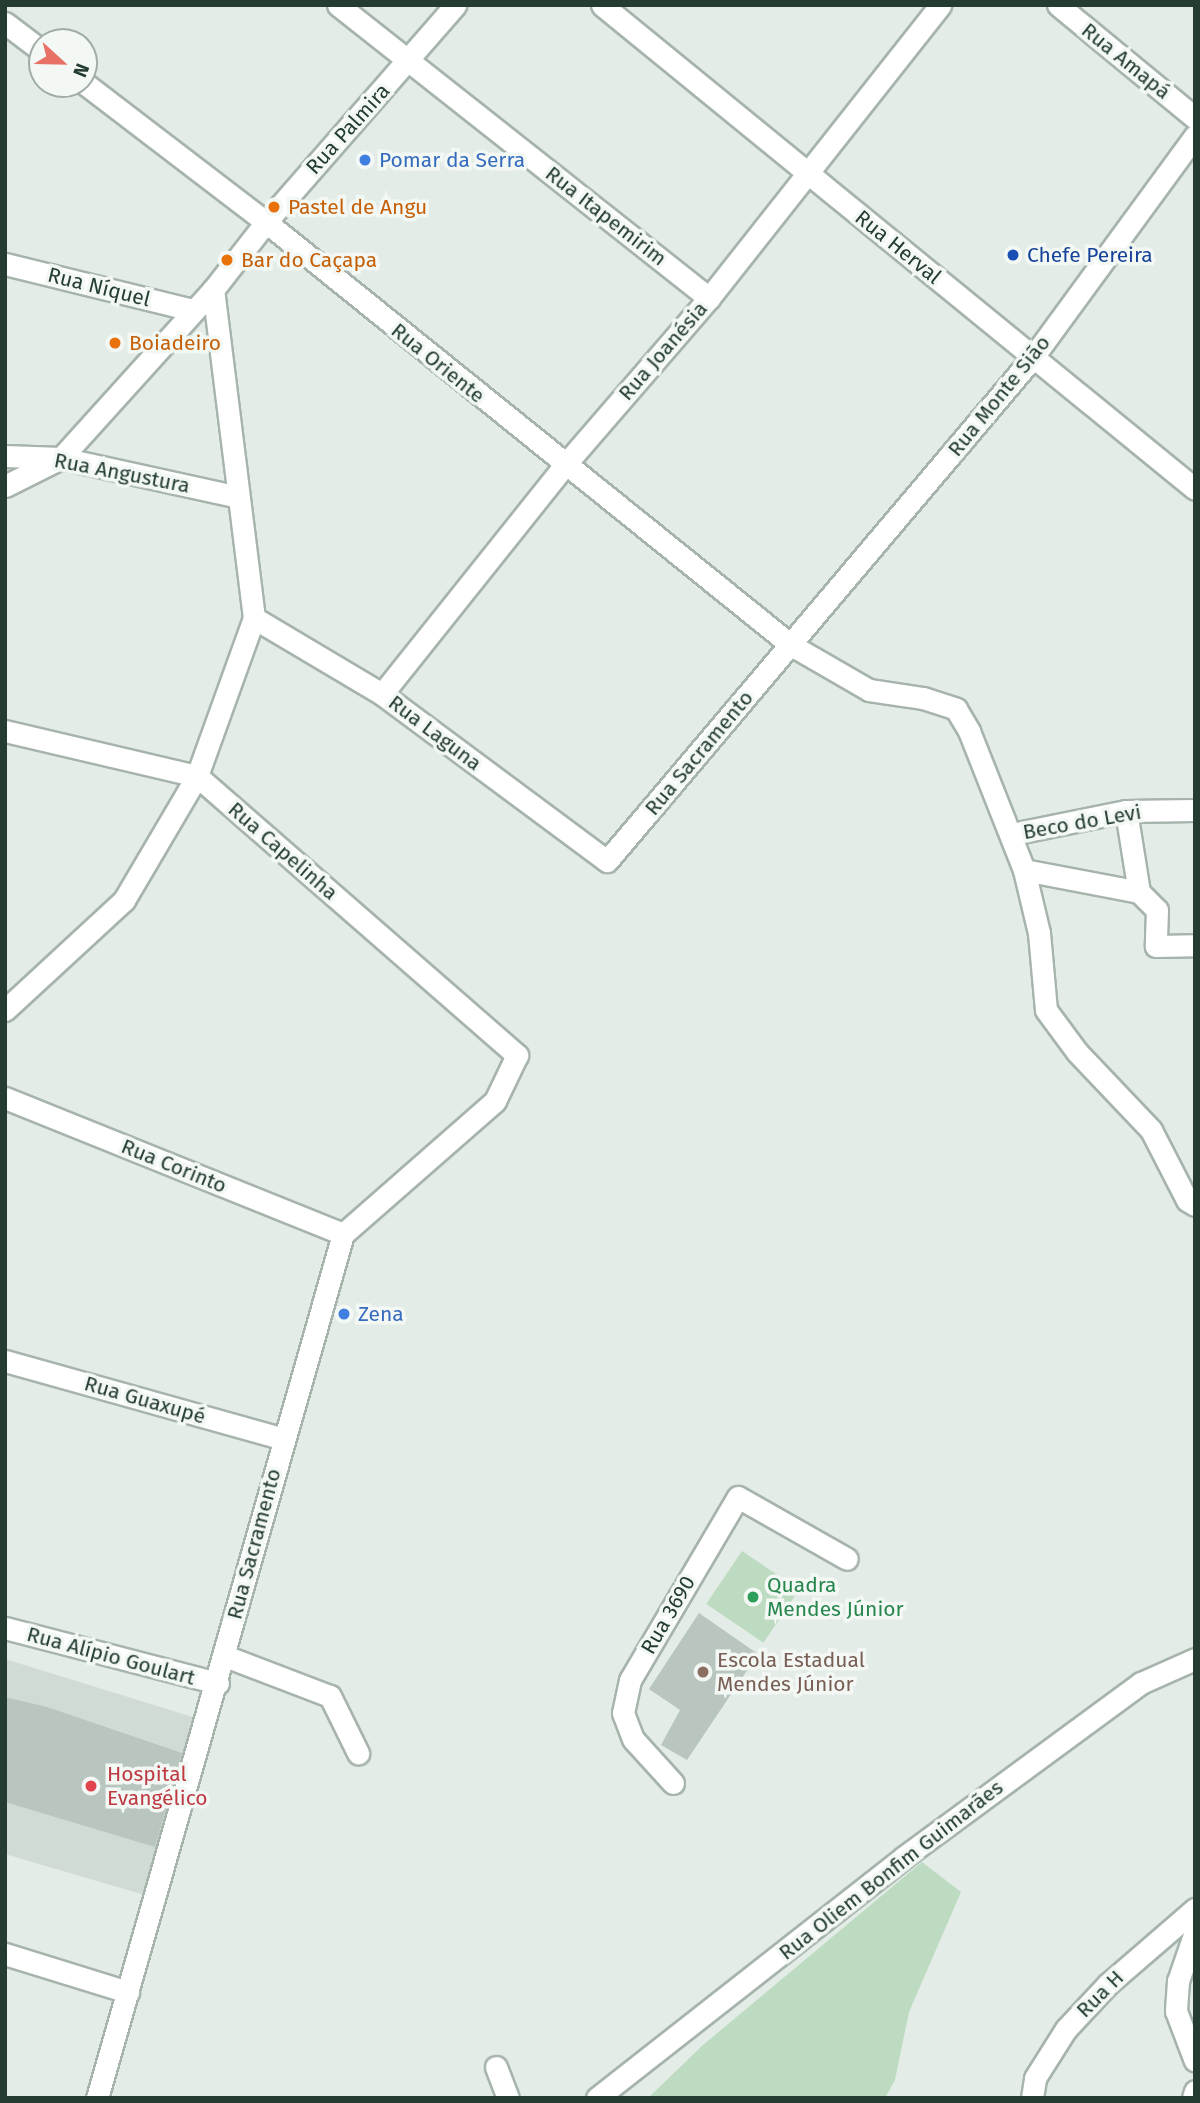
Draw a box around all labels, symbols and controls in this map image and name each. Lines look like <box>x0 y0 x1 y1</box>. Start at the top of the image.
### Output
street label: Rua Amapá <box>1076 18 1176 104</box>
north arrow <box>28 28 98 98</box>
text: N <box>68 60 94 80</box>
street label: Rua Palmira <box>301 79 395 179</box>
place label: Pomar da Serra <box>379 147 525 173</box>
marker: Pomar da Serra <box>357 152 373 168</box>
street label: Rua Itapemirim <box>540 161 672 271</box>
place label: Pastel de Angu <box>288 194 427 220</box>
marker: Pastel de Angu <box>266 199 282 215</box>
street label: Rua Herval <box>850 205 946 289</box>
place label: Chefe Pereira <box>1027 242 1153 268</box>
place label: Bar do Caçapa <box>241 247 377 273</box>
marker: Chefe Pereira <box>1005 247 1021 263</box>
marker: Bar do Caçapa <box>219 252 235 268</box>
street label: Rua Níquel <box>45 262 153 312</box>
street label: Rua Joanésia <box>613 296 713 406</box>
street label: Rua Oriente <box>386 318 490 408</box>
place label: Boiadeiro <box>129 330 221 356</box>
street label: Rua Monte Sião <box>943 331 1055 461</box>
marker: Boiadeiro <box>107 335 123 351</box>
street label: Rua Angustura <box>52 448 192 498</box>
street label: Rua Sacramento <box>640 686 758 820</box>
street label: Rua Laguna <box>383 690 487 776</box>
street label: Rua Capelinha <box>223 797 343 905</box>
street label: Beco do Levi <box>1021 799 1143 845</box>
street label: Rua Corinto <box>118 1133 230 1199</box>
place label: Zena <box>358 1301 404 1327</box>
marker: Zena <box>336 1306 352 1322</box>
street label: Rua Guaxupé <box>81 1371 209 1429</box>
street label: Rua Sacramento <box>222 1466 286 1622</box>
street label: Rua 3690 <box>636 1571 700 1659</box>
place label: Quadra Mendes Júnior <box>767 1572 904 1622</box>
marker: Quadra Mendes Júnior <box>745 1589 761 1605</box>
street label: Rua Alípio Goulart <box>24 1621 198 1691</box>
place label: Escola Estadual Mendes Júnior <box>717 1647 865 1697</box>
marker: Escola Estadual Mendes Júnior <box>695 1664 711 1680</box>
place label: Hospital Evangélico <box>107 1761 208 1811</box>
street label: Rua Oliem Bonfim Guimarães <box>774 1775 1008 1965</box>
marker: Hospital Evangélico <box>81 1776 101 1796</box>
street label: Rua H <box>1071 1965 1129 2023</box>

